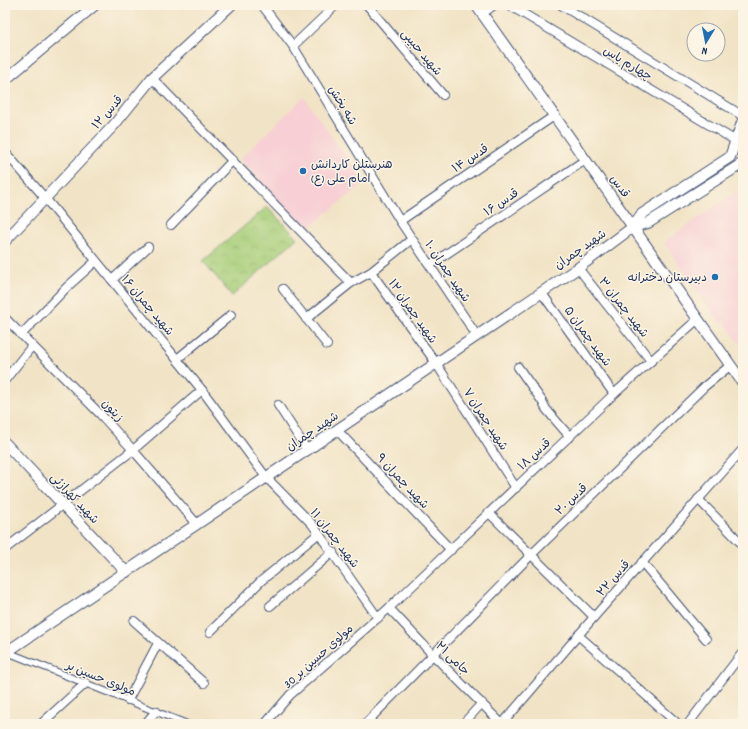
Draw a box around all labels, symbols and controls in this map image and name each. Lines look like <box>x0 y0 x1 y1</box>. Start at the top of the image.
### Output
north arrow <box>686 22 726 62</box>
street label: شهید حبیبی <box>396 26 445 80</box>
text: N <box>700 41 709 58</box>
street label: چهارم یاس <box>599 43 655 86</box>
street label: شه بخش <box>323 83 360 129</box>
street label: قدس ۱۲ <box>89 92 128 134</box>
street label: قدس ۱۴ <box>449 141 492 178</box>
place label: هنرستلن کاردانش امام علی (ع) <box>311 157 393 188</box>
marker: هنرستلن کاردانش امام علی (ع) <box>298 166 308 176</box>
street label: قدس <box>605 172 633 202</box>
street label: قدس ۱۶ <box>481 185 523 221</box>
street label: شهید چمران <box>551 226 610 274</box>
street label: شهید چمران ۱۰ <box>420 238 474 306</box>
place label: دبیرستان دخترانه <box>628 270 707 287</box>
street label: شهید چمران ۱۶ <box>116 272 177 340</box>
marker: دبیرستان دخترانه <box>710 272 720 282</box>
street label: شهید چمران ۳ <box>594 274 652 342</box>
street label: شهید چمران ۱۲ <box>383 276 440 348</box>
street label: شهید چمران ۵ <box>559 303 615 371</box>
street label: شهید چمران ۷ <box>458 385 511 454</box>
street label: زیتون <box>97 396 127 426</box>
street label: شهید چمران <box>283 408 342 456</box>
street label: قدس ۱۸ <box>515 435 555 475</box>
street label: شهید چمران ۹ <box>372 451 432 514</box>
street label: شهید کهرازئی <box>46 470 102 528</box>
street label: قدس ۲۰ <box>552 480 592 520</box>
street label: شهید چمران ۱۱ <box>305 506 363 572</box>
street label: قدس ۲۲ <box>593 557 635 601</box>
street label: مولوی حسین بر 30 <box>280 621 358 693</box>
street label: جامی ۲۱ <box>431 638 473 680</box>
street label: مولوی حسین بر <box>62 657 138 701</box>

